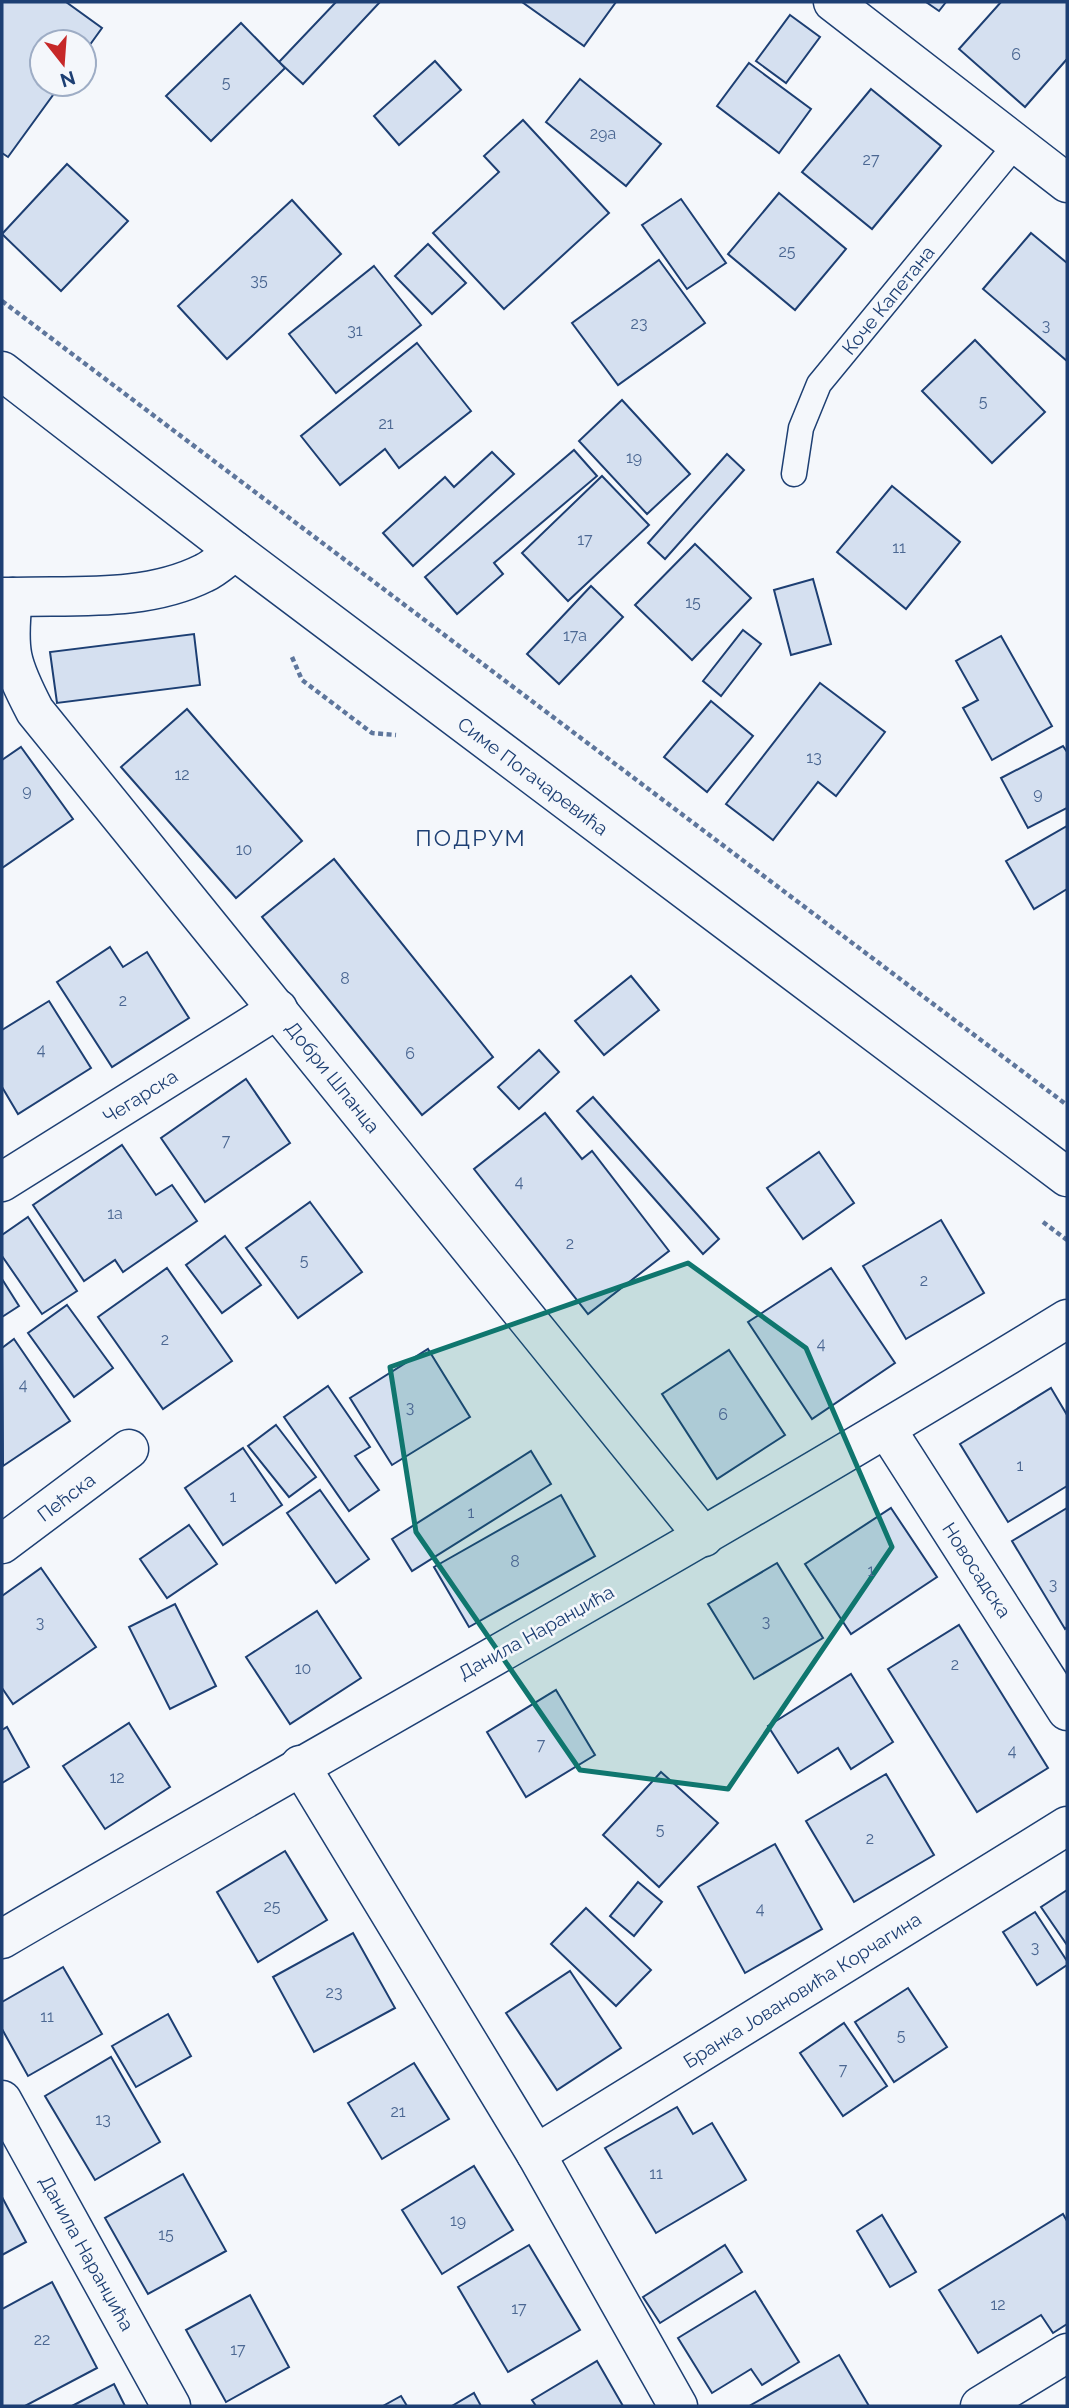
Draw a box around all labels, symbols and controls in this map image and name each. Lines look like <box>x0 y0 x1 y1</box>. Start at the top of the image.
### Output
north arrow <box>28 28 98 98</box>
house number: 6 <box>1011 45 1021 64</box>
text: N <box>58 67 78 92</box>
house number: 5 <box>222 73 231 92</box>
house number: 29a <box>590 124 616 143</box>
house number: 27 <box>863 150 880 169</box>
street label: Коче Капетана <box>837 241 939 359</box>
house number: 25 <box>778 242 796 261</box>
house number: 35 <box>250 271 268 290</box>
house number: 23 <box>631 314 647 333</box>
house number: 3 <box>1042 316 1050 335</box>
house number: 31 <box>347 321 363 340</box>
house number: 5 <box>979 392 988 411</box>
house number: 21 <box>378 414 394 433</box>
house number: 19 <box>626 448 642 467</box>
house number: 17 <box>577 530 593 549</box>
house number: 11 <box>892 538 906 557</box>
house number: 15 <box>685 593 701 612</box>
house number: 17a <box>563 626 587 645</box>
street label: Симе Погачаревића <box>453 712 613 840</box>
house number: 13 <box>806 748 822 767</box>
house number: 12 <box>174 765 190 784</box>
house number: 9 <box>22 781 32 800</box>
house number: 9 <box>1033 784 1043 803</box>
district label: ПОДРУМ <box>415 824 527 851</box>
house number: 10 <box>236 840 252 859</box>
house number: 8 <box>340 969 350 988</box>
house number: 2 <box>119 991 127 1010</box>
street label: Добри Шпанца <box>281 1017 385 1137</box>
house number: 4 <box>37 1040 46 1059</box>
house number: 6 <box>405 1044 415 1063</box>
street label: Чегарска <box>99 1064 181 1128</box>
house number: 7 <box>222 1131 231 1150</box>
house number: 4 <box>515 1172 524 1191</box>
house number: 1a <box>107 1204 123 1223</box>
house number: 2 <box>566 1234 574 1253</box>
house number: 5 <box>300 1251 309 1270</box>
house number: 2 <box>920 1271 928 1290</box>
house number: 2 <box>161 1330 169 1349</box>
house number: 4 <box>817 1334 826 1353</box>
house number: 4 <box>19 1375 28 1394</box>
house number: 3 <box>406 1398 414 1417</box>
house number: 6 <box>718 1405 728 1424</box>
house number: 1 <box>1017 1456 1024 1475</box>
street label: Пећска <box>33 1468 99 1526</box>
house number: 1 <box>230 1487 237 1506</box>
house number: 1 <box>468 1503 475 1522</box>
street label: Новосадска <box>938 1518 1016 1622</box>
house number: 8 <box>510 1552 520 1571</box>
house number: 1 <box>868 1561 875 1580</box>
house number: 3 <box>1049 1575 1057 1594</box>
street label: Данила Наранџића <box>455 1580 617 1684</box>
house number: 3 <box>762 1612 770 1631</box>
house number: 3 <box>36 1613 44 1632</box>
house number: 2 <box>951 1655 959 1674</box>
house number: 10 <box>295 1659 311 1678</box>
house number: 7 <box>537 1735 546 1754</box>
house number: 4 <box>1008 1741 1017 1760</box>
house number: 12 <box>109 1768 125 1787</box>
house number: 5 <box>656 1820 665 1839</box>
house number: 2 <box>866 1829 874 1848</box>
house number: 25 <box>263 1897 281 1916</box>
house number: 4 <box>756 1899 765 1918</box>
street label: Бранка Јовановића Корчагина <box>679 1908 925 2072</box>
house number: 3 <box>1031 1938 1039 1957</box>
house number: 23 <box>326 1983 342 2002</box>
house number: 11 <box>40 2007 54 2026</box>
house number: 5 <box>897 2026 906 2045</box>
house number: 7 <box>839 2060 848 2079</box>
house number: 21 <box>390 2102 406 2121</box>
house number: 13 <box>95 2110 111 2129</box>
house number: 11 <box>649 2164 663 2183</box>
street label: Данила Наранџића <box>35 2172 139 2334</box>
house number: 19 <box>450 2211 466 2230</box>
house number: 15 <box>158 2225 174 2244</box>
house number: 12 <box>990 2295 1006 2314</box>
house number: 17 <box>511 2299 527 2318</box>
house number: 22 <box>34 2330 50 2349</box>
house number: 17 <box>230 2340 246 2359</box>

